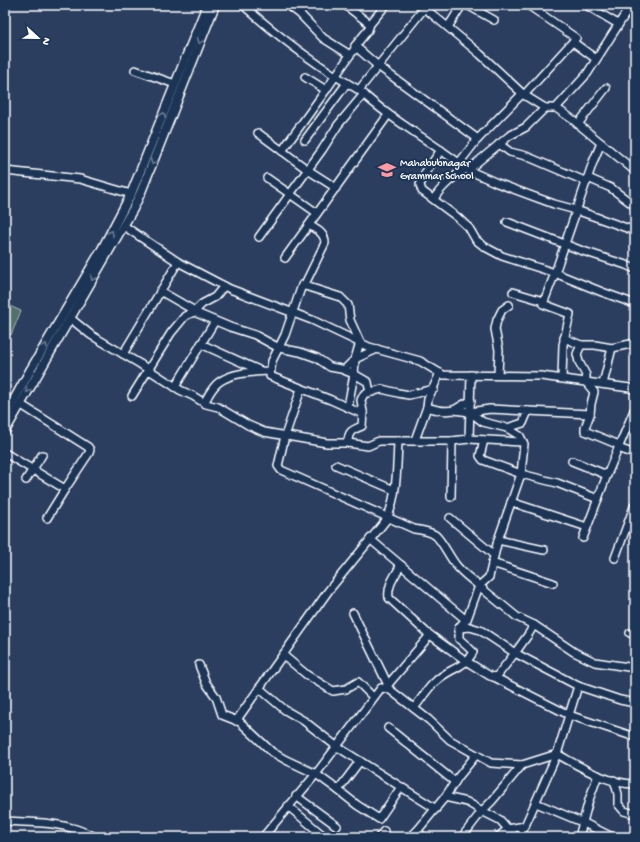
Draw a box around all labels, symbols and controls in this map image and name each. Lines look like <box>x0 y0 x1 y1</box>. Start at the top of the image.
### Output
north arrow <box>18 18 58 58</box>
text: N <box>39 35 52 47</box>
one-way arrow <box>197 38 205 45</box>
one-way arrow <box>159 111 167 118</box>
place label: Mahabubnagar Grammar School <box>400 158 474 183</box>
one-way arrow <box>149 159 157 166</box>
school or university icon: Mahabubnagar Grammar School <box>377 160 397 180</box>
one-way arrow <box>106 230 113 238</box>
one-way arrow <box>91 274 98 281</box>
one-way arrow <box>40 342 47 350</box>
one-way arrow <box>25 386 32 393</box>

